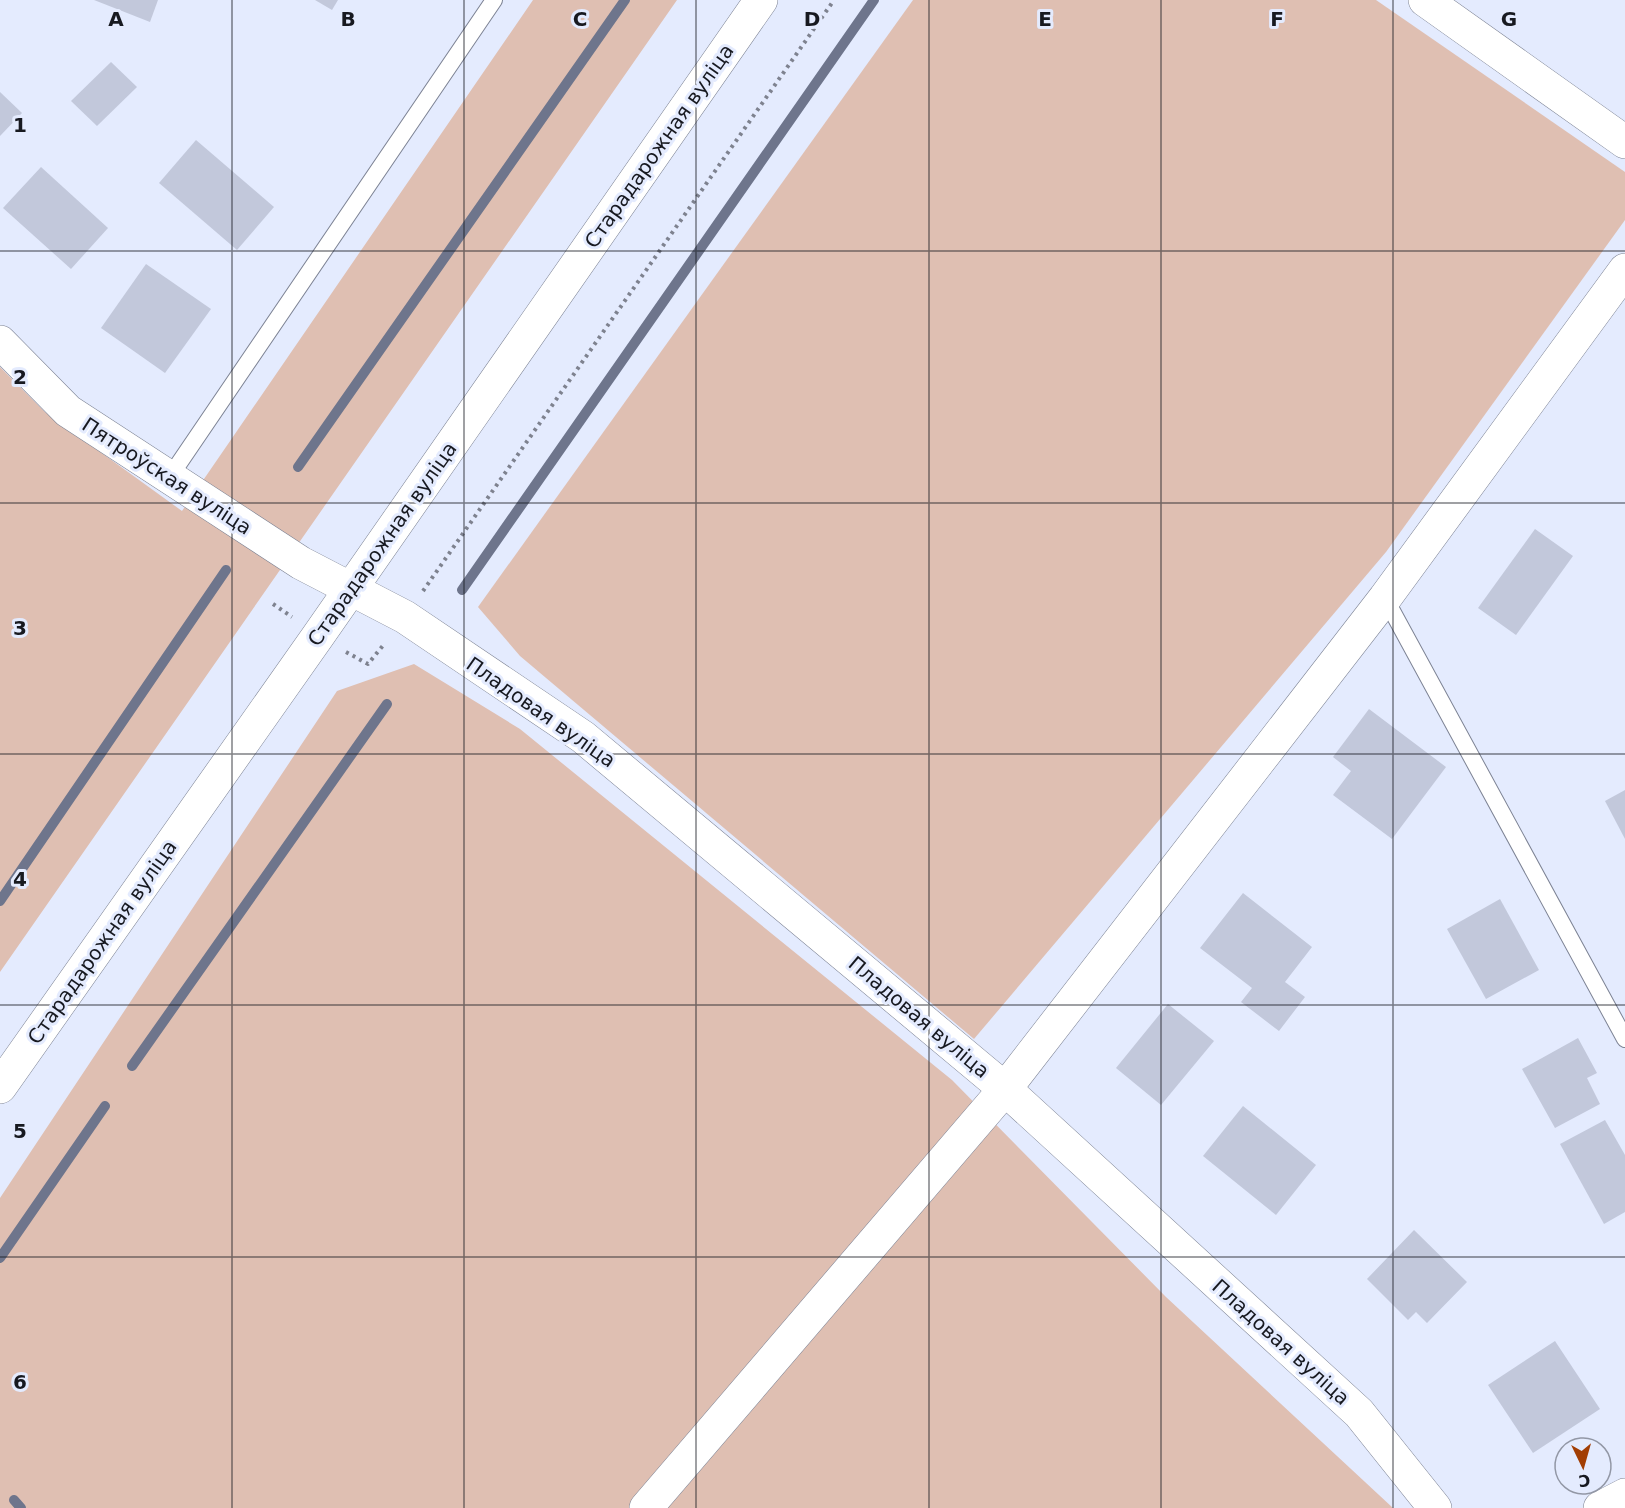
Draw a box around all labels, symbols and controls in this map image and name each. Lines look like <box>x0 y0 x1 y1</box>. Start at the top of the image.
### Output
text: A <box>108 7 124 31</box>
text: B <box>340 7 356 31</box>
text: C <box>573 7 587 31</box>
text: D <box>804 7 820 31</box>
text: E <box>1038 7 1052 31</box>
text: F <box>1270 7 1284 31</box>
text: G <box>1501 7 1517 31</box>
street label: Старадарожная вуліца <box>579 39 739 253</box>
text: 1 <box>13 113 27 137</box>
text: 2 <box>13 365 27 389</box>
street label: Пятроўская вуліца <box>78 412 256 540</box>
street label: Старадарожная вуліца <box>302 437 462 651</box>
text: 3 <box>13 616 27 640</box>
street label: Пладовая вуліца <box>462 652 620 772</box>
street label: Старадарожная вуліца <box>22 835 182 1049</box>
text: 4 <box>13 867 27 891</box>
street label: Пладовая вуліца <box>844 951 994 1083</box>
text: 5 <box>13 1119 27 1143</box>
street label: Пладовая вуліца <box>1207 1274 1355 1410</box>
text: 6 <box>13 1370 27 1394</box>
north arrow <box>1553 1436 1613 1496</box>
text: С <box>1578 1470 1591 1490</box>

